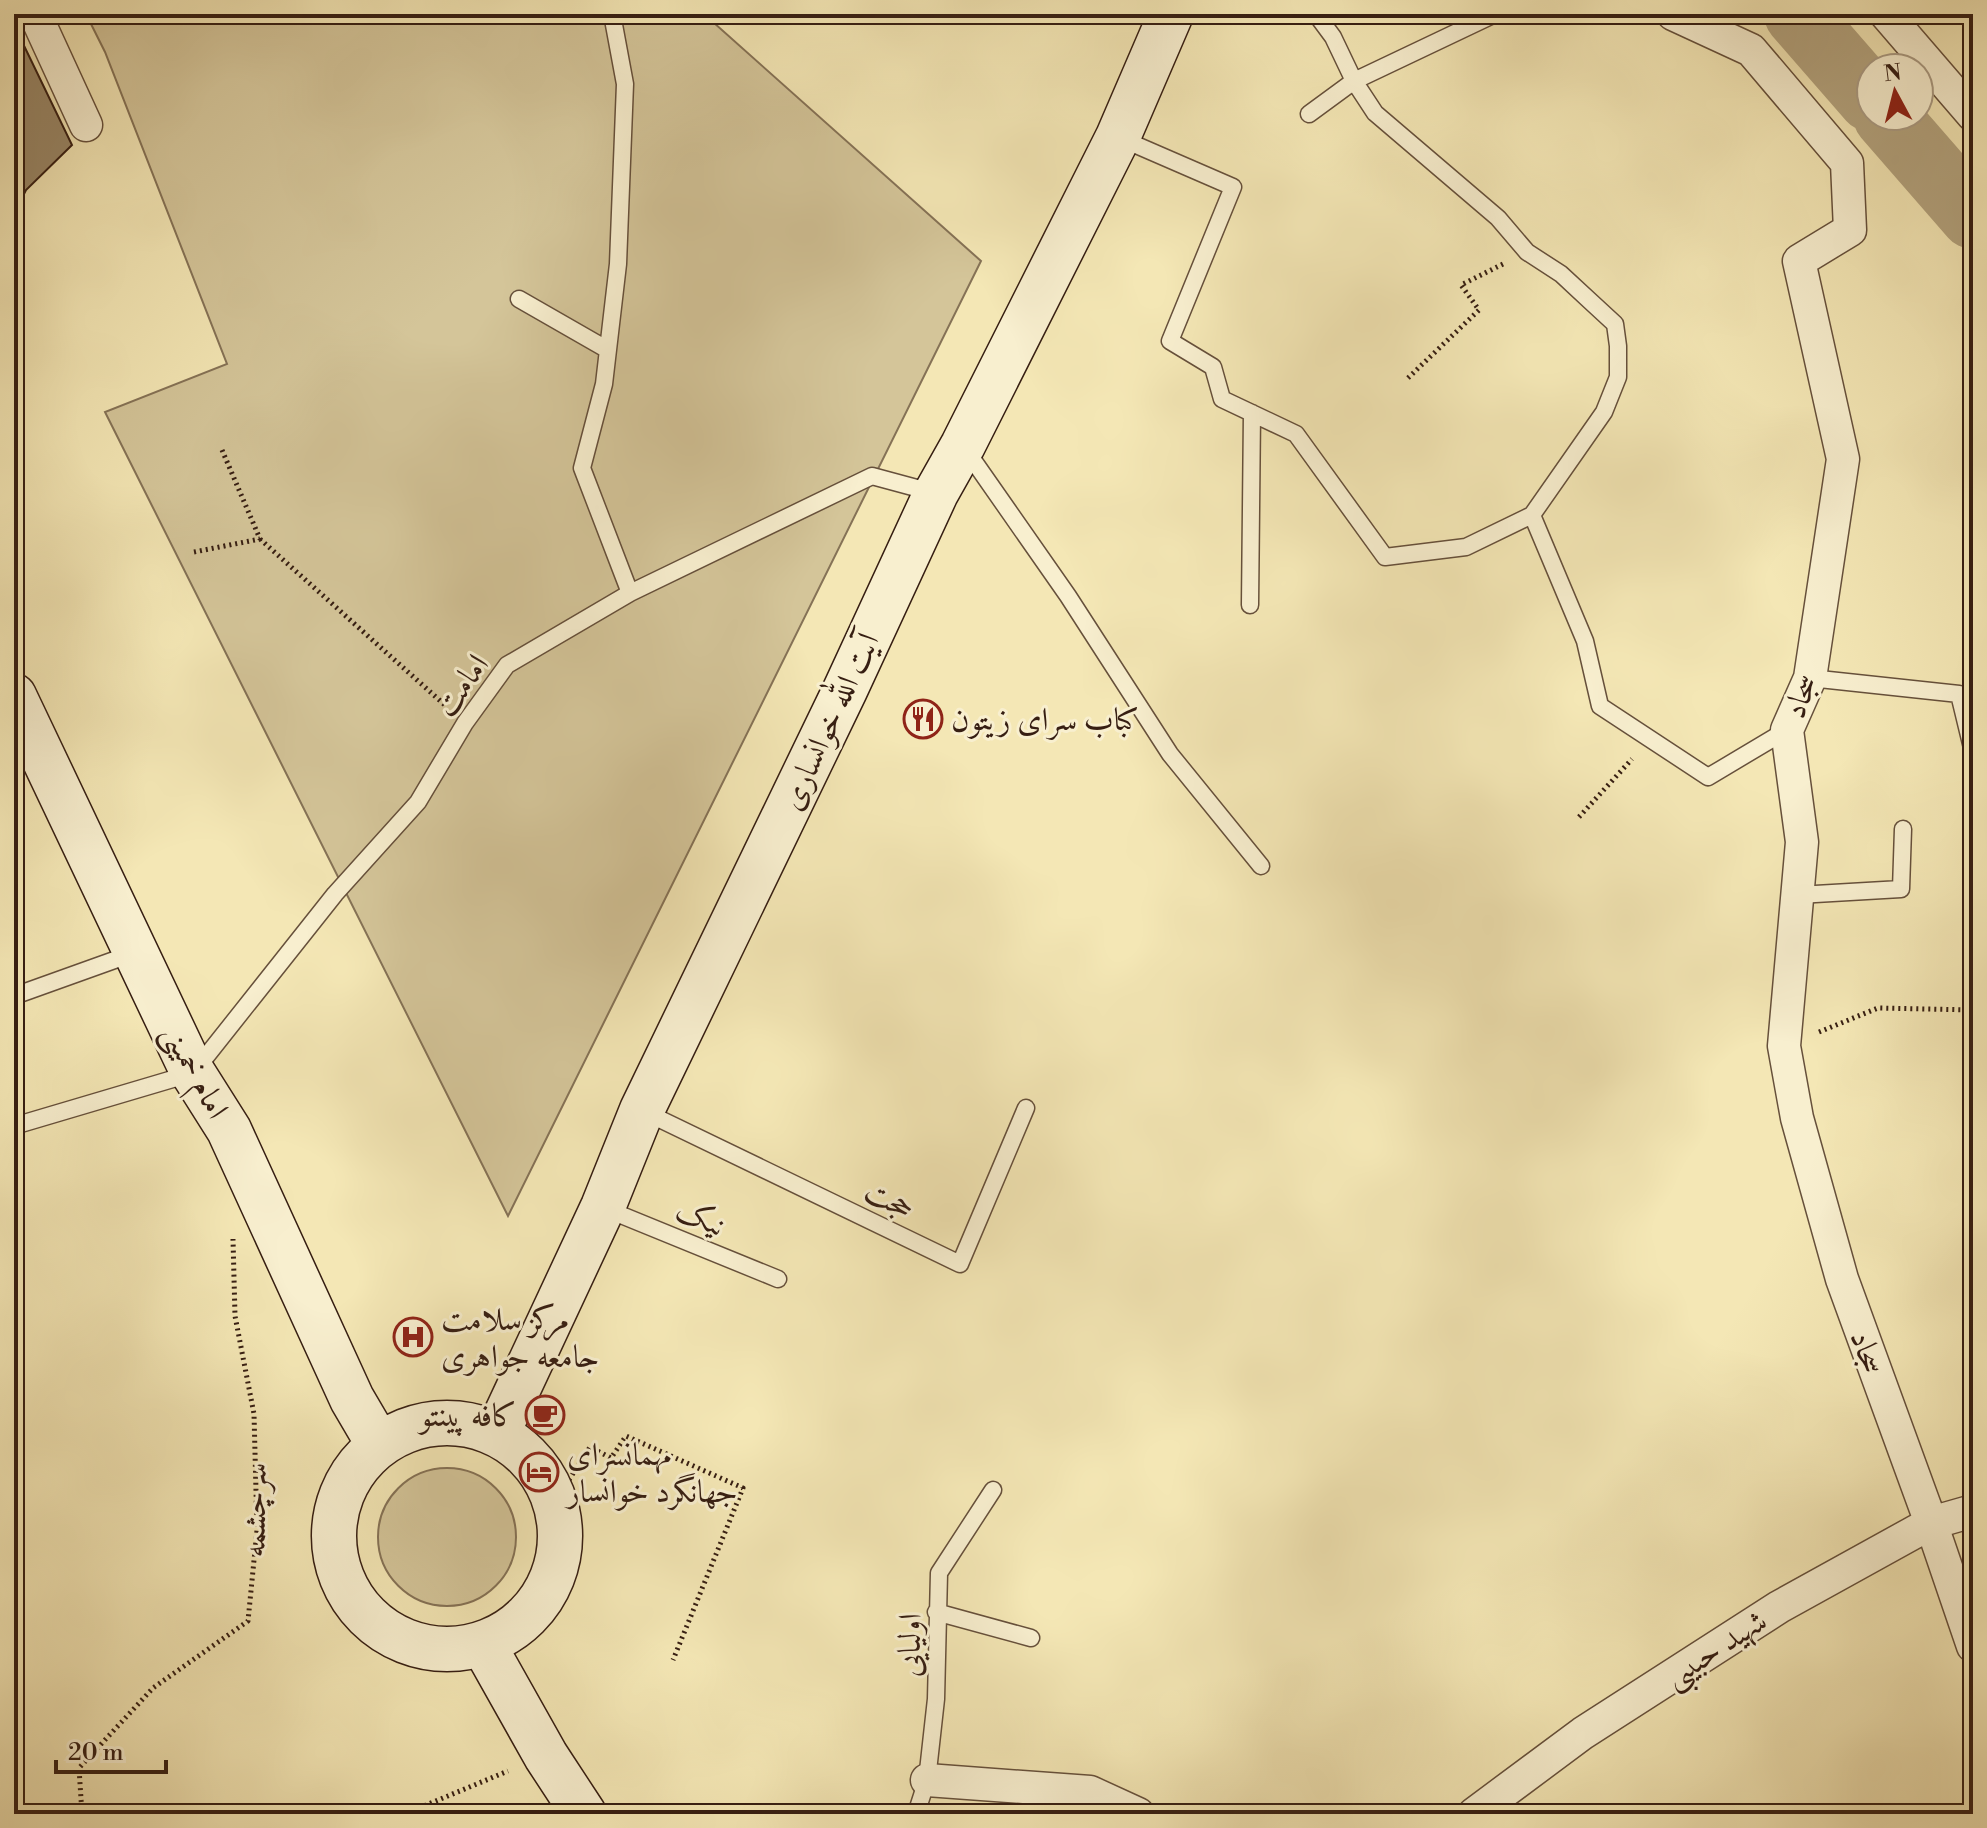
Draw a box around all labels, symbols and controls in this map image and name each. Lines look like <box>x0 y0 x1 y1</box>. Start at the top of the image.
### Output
north arrow <box>1855 52 1935 132</box>
text: N <box>1882 59 1904 88</box>
street label: آیت الله خوانساری <box>766 621 890 816</box>
street label: امامت <box>426 647 498 725</box>
street label: سجاد <box>1775 669 1827 724</box>
restaurant icon: کباب سرای زیتون <box>902 698 944 740</box>
place label: کباب سرای زیتون <box>951 700 1139 740</box>
street label: امام خمینی <box>147 1017 237 1129</box>
street label: حجت <box>858 1171 921 1229</box>
street label: نیک <box>670 1190 731 1246</box>
place label: مرکز سلامت جامعه جواهری <box>441 1300 599 1377</box>
hospital icon: مرکز سلامت جامعه جواهری <box>392 1316 434 1358</box>
street label: سجاد <box>1841 1325 1893 1380</box>
cafe icon: کافه پینتو <box>524 1394 566 1436</box>
place label: کافه پینتو <box>417 1396 517 1437</box>
place label: مهمانسرای جهانگرد خوانسار <box>564 1435 738 1512</box>
hotel icon: مهمانسرای جهانگرد خوانسار <box>518 1451 560 1493</box>
street label: سرچشمه <box>234 1462 276 1558</box>
street label: شهید حبیبی <box>1656 1601 1777 1701</box>
street label: اولیایی <box>889 1613 931 1677</box>
scale bar <box>56 1724 166 1774</box>
text: 20 m <box>68 1738 124 1768</box>

